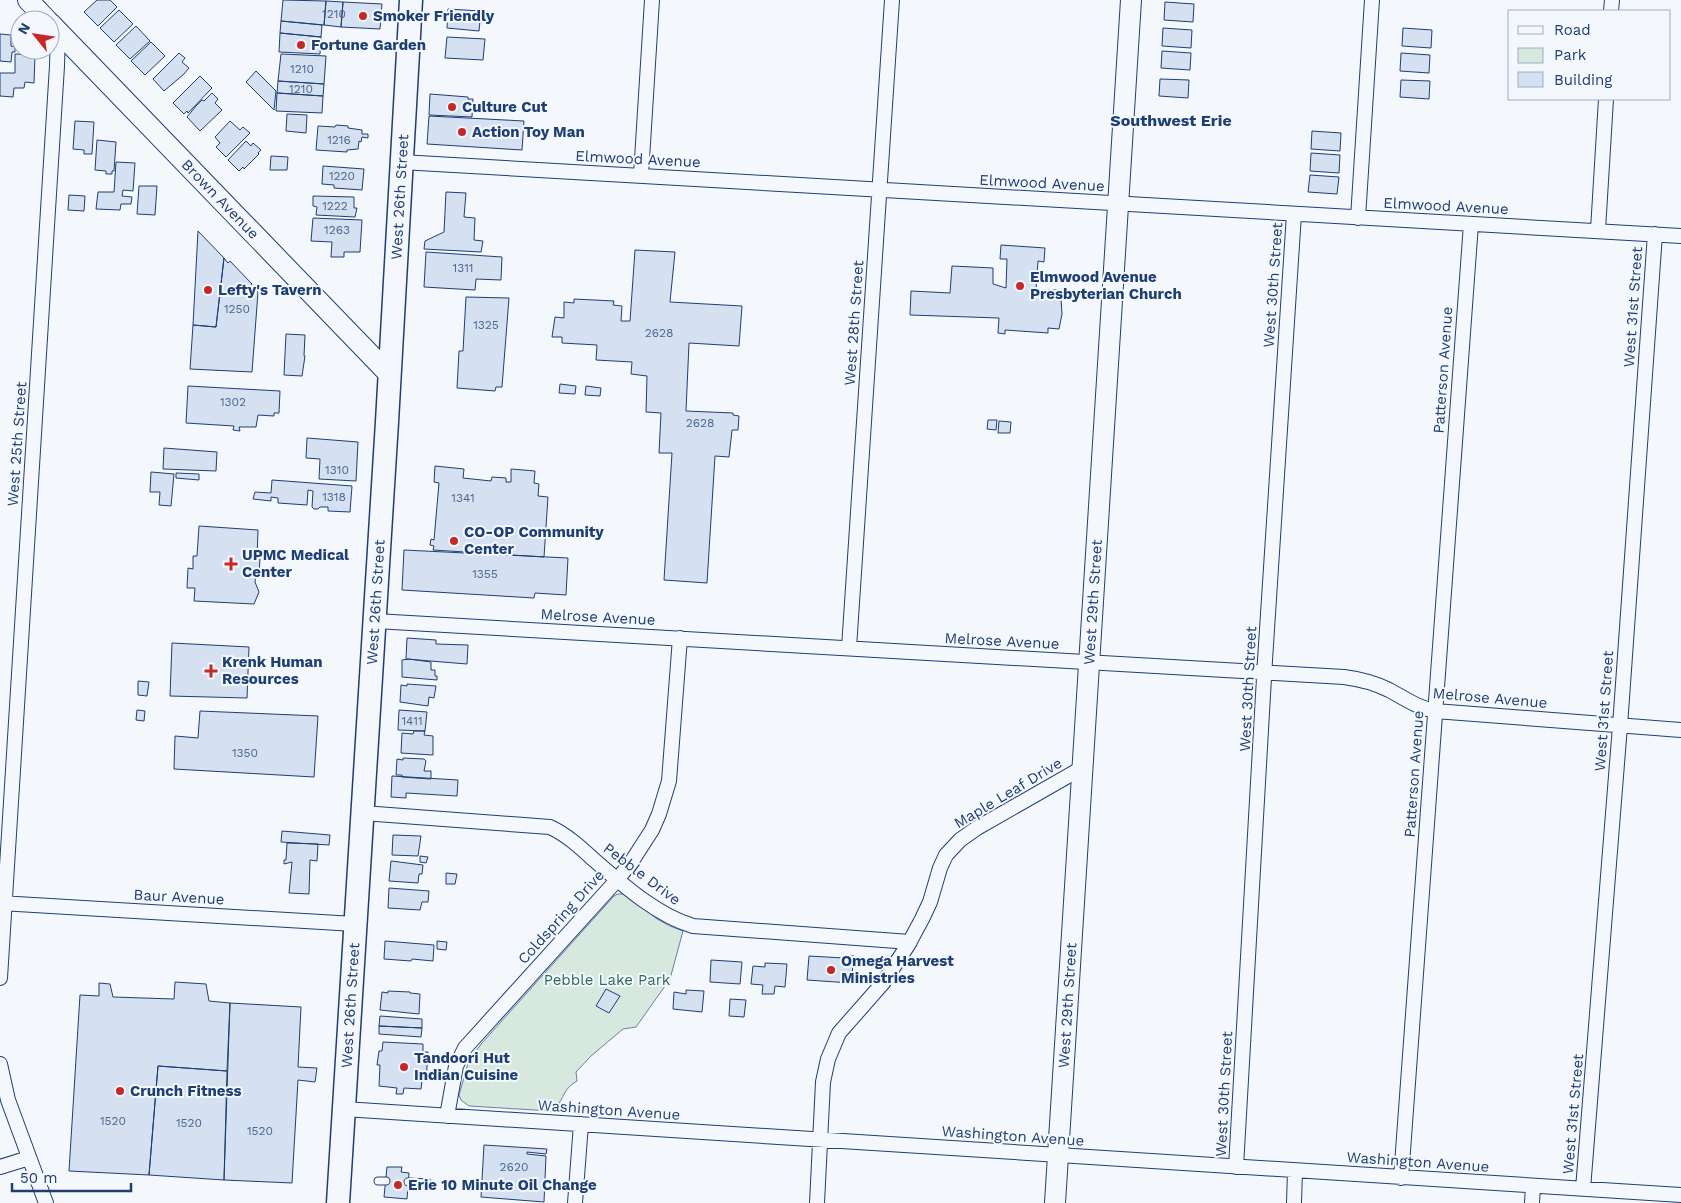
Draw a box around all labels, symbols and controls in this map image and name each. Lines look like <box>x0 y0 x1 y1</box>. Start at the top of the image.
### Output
house number: 1210 <box>322 7 346 21</box>
place label: Smoker Friendly <box>373 7 495 25</box>
north arrow <box>10 10 60 60</box>
marker: Smoker Friendly <box>357 10 369 22</box>
legend <box>1508 10 1671 100</box>
text: N <box>14 20 33 37</box>
text: Road <box>1554 21 1591 39</box>
place label: Fortune Garden <box>311 36 426 54</box>
marker: Fortune Garden <box>295 39 307 51</box>
text: Park <box>1554 46 1587 64</box>
house number: 1210 <box>290 62 314 76</box>
text: Building <box>1554 71 1612 89</box>
house number: 1210 <box>289 82 313 96</box>
place label: Culture Cut <box>462 98 548 116</box>
marker: Culture Cut <box>446 101 458 113</box>
district label: Southwest Erie <box>1110 111 1232 130</box>
place label: Action Toy Man <box>472 123 585 141</box>
marker: Action Toy Man <box>456 126 468 138</box>
house number: 1216 <box>327 133 351 147</box>
street label: West 26th Street <box>387 133 412 260</box>
street label: Elmwood Avenue <box>575 147 701 171</box>
street label: Brown Avenue <box>178 156 263 243</box>
house number: 1220 <box>329 169 355 183</box>
street label: Elmwood Avenue <box>979 171 1105 195</box>
street label: Elmwood Avenue <box>1383 194 1509 218</box>
house number: 1222 <box>322 199 348 213</box>
street label: West 30th Street <box>1260 221 1286 348</box>
house number: 1263 <box>324 223 350 237</box>
street label: West 31st Street <box>1620 245 1646 368</box>
street label: West 28th Street <box>841 259 867 386</box>
house number: 1311 <box>452 261 474 275</box>
place label: Elmwood Avenue Presbyterian Church <box>1030 268 1182 303</box>
marker: Elmwood Avenue Presbyterian Church <box>1014 280 1026 292</box>
place label: Lefty's Tavern <box>218 281 322 299</box>
marker: Lefty's Tavern <box>202 284 214 296</box>
house number: 1250 <box>224 302 250 316</box>
street label: Patterson Avenue <box>1430 306 1456 434</box>
house number: 1325 <box>473 318 499 332</box>
house number: 2628 <box>645 326 673 340</box>
street label: West 25th Street <box>4 380 30 507</box>
house number: 1302 <box>220 395 246 409</box>
house number: 2628 <box>686 416 714 430</box>
house number: 1310 <box>325 463 349 477</box>
house number: 1318 <box>322 490 346 504</box>
house number: 1341 <box>451 491 475 505</box>
place label: CO-OP Community Center <box>464 523 604 558</box>
marker: CO-OP Community Center <box>448 535 460 547</box>
street label: West 26th Street <box>363 538 389 665</box>
street label: West 29th Street <box>1080 538 1106 666</box>
place label: UPMC Medical Center <box>242 546 349 581</box>
marker: UPMC Medical Center <box>224 557 238 571</box>
house number: 1355 <box>472 567 498 581</box>
street label: Melrose Avenue <box>540 605 656 629</box>
street label: West 30th Street <box>1236 625 1260 752</box>
street label: Melrose Avenue <box>944 629 1060 653</box>
street label: West 31st Street <box>1591 649 1617 772</box>
place label: Krenk Human Resources <box>222 653 323 688</box>
marker: Krenk Human Resources <box>204 664 218 678</box>
street label: Melrose Avenue <box>1432 684 1548 712</box>
street label: Patterson Avenue <box>1401 710 1427 838</box>
house number: 1411 <box>401 714 423 728</box>
house number: 1350 <box>232 746 258 760</box>
street label: Maple Leaf Drive <box>951 754 1065 832</box>
street label: Pebble Drive <box>600 839 684 909</box>
street label: Coldspring Drive <box>514 866 608 968</box>
street label: Baur Avenue <box>133 886 225 908</box>
street label: West 26th Street <box>337 941 363 1069</box>
street label: West 29th Street <box>1055 941 1080 1069</box>
place label: Omega Harvest Ministries <box>841 952 954 987</box>
marker: Omega Harvest Ministries <box>825 964 837 976</box>
park label: Pebble Lake Park <box>544 971 671 989</box>
street label: West 30th Street <box>1212 1030 1236 1157</box>
place label: Tandoori Hut Indian Cuisine <box>414 1049 519 1084</box>
street label: West 31st Street <box>1559 1052 1587 1175</box>
marker: Tandoori Hut Indian Cuisine <box>398 1061 410 1073</box>
place label: Crunch Fitness <box>130 1082 241 1100</box>
marker: Crunch Fitness <box>114 1085 126 1097</box>
street label: Washington Avenue <box>537 1096 681 1124</box>
house number: 1520 <box>100 1114 126 1128</box>
house number: 1520 <box>176 1116 202 1130</box>
street label: Washington Avenue <box>941 1122 1085 1150</box>
house number: 1520 <box>247 1124 273 1138</box>
street label: Washington Avenue <box>1346 1148 1490 1176</box>
scale bar <box>12 1160 131 1192</box>
house number: 2620 <box>500 1160 528 1174</box>
text: 50 m <box>20 1169 57 1187</box>
place label: Erie 10 Minute Oil Change <box>408 1176 597 1194</box>
marker: Erie 10 Minute Oil Change <box>392 1179 404 1191</box>

